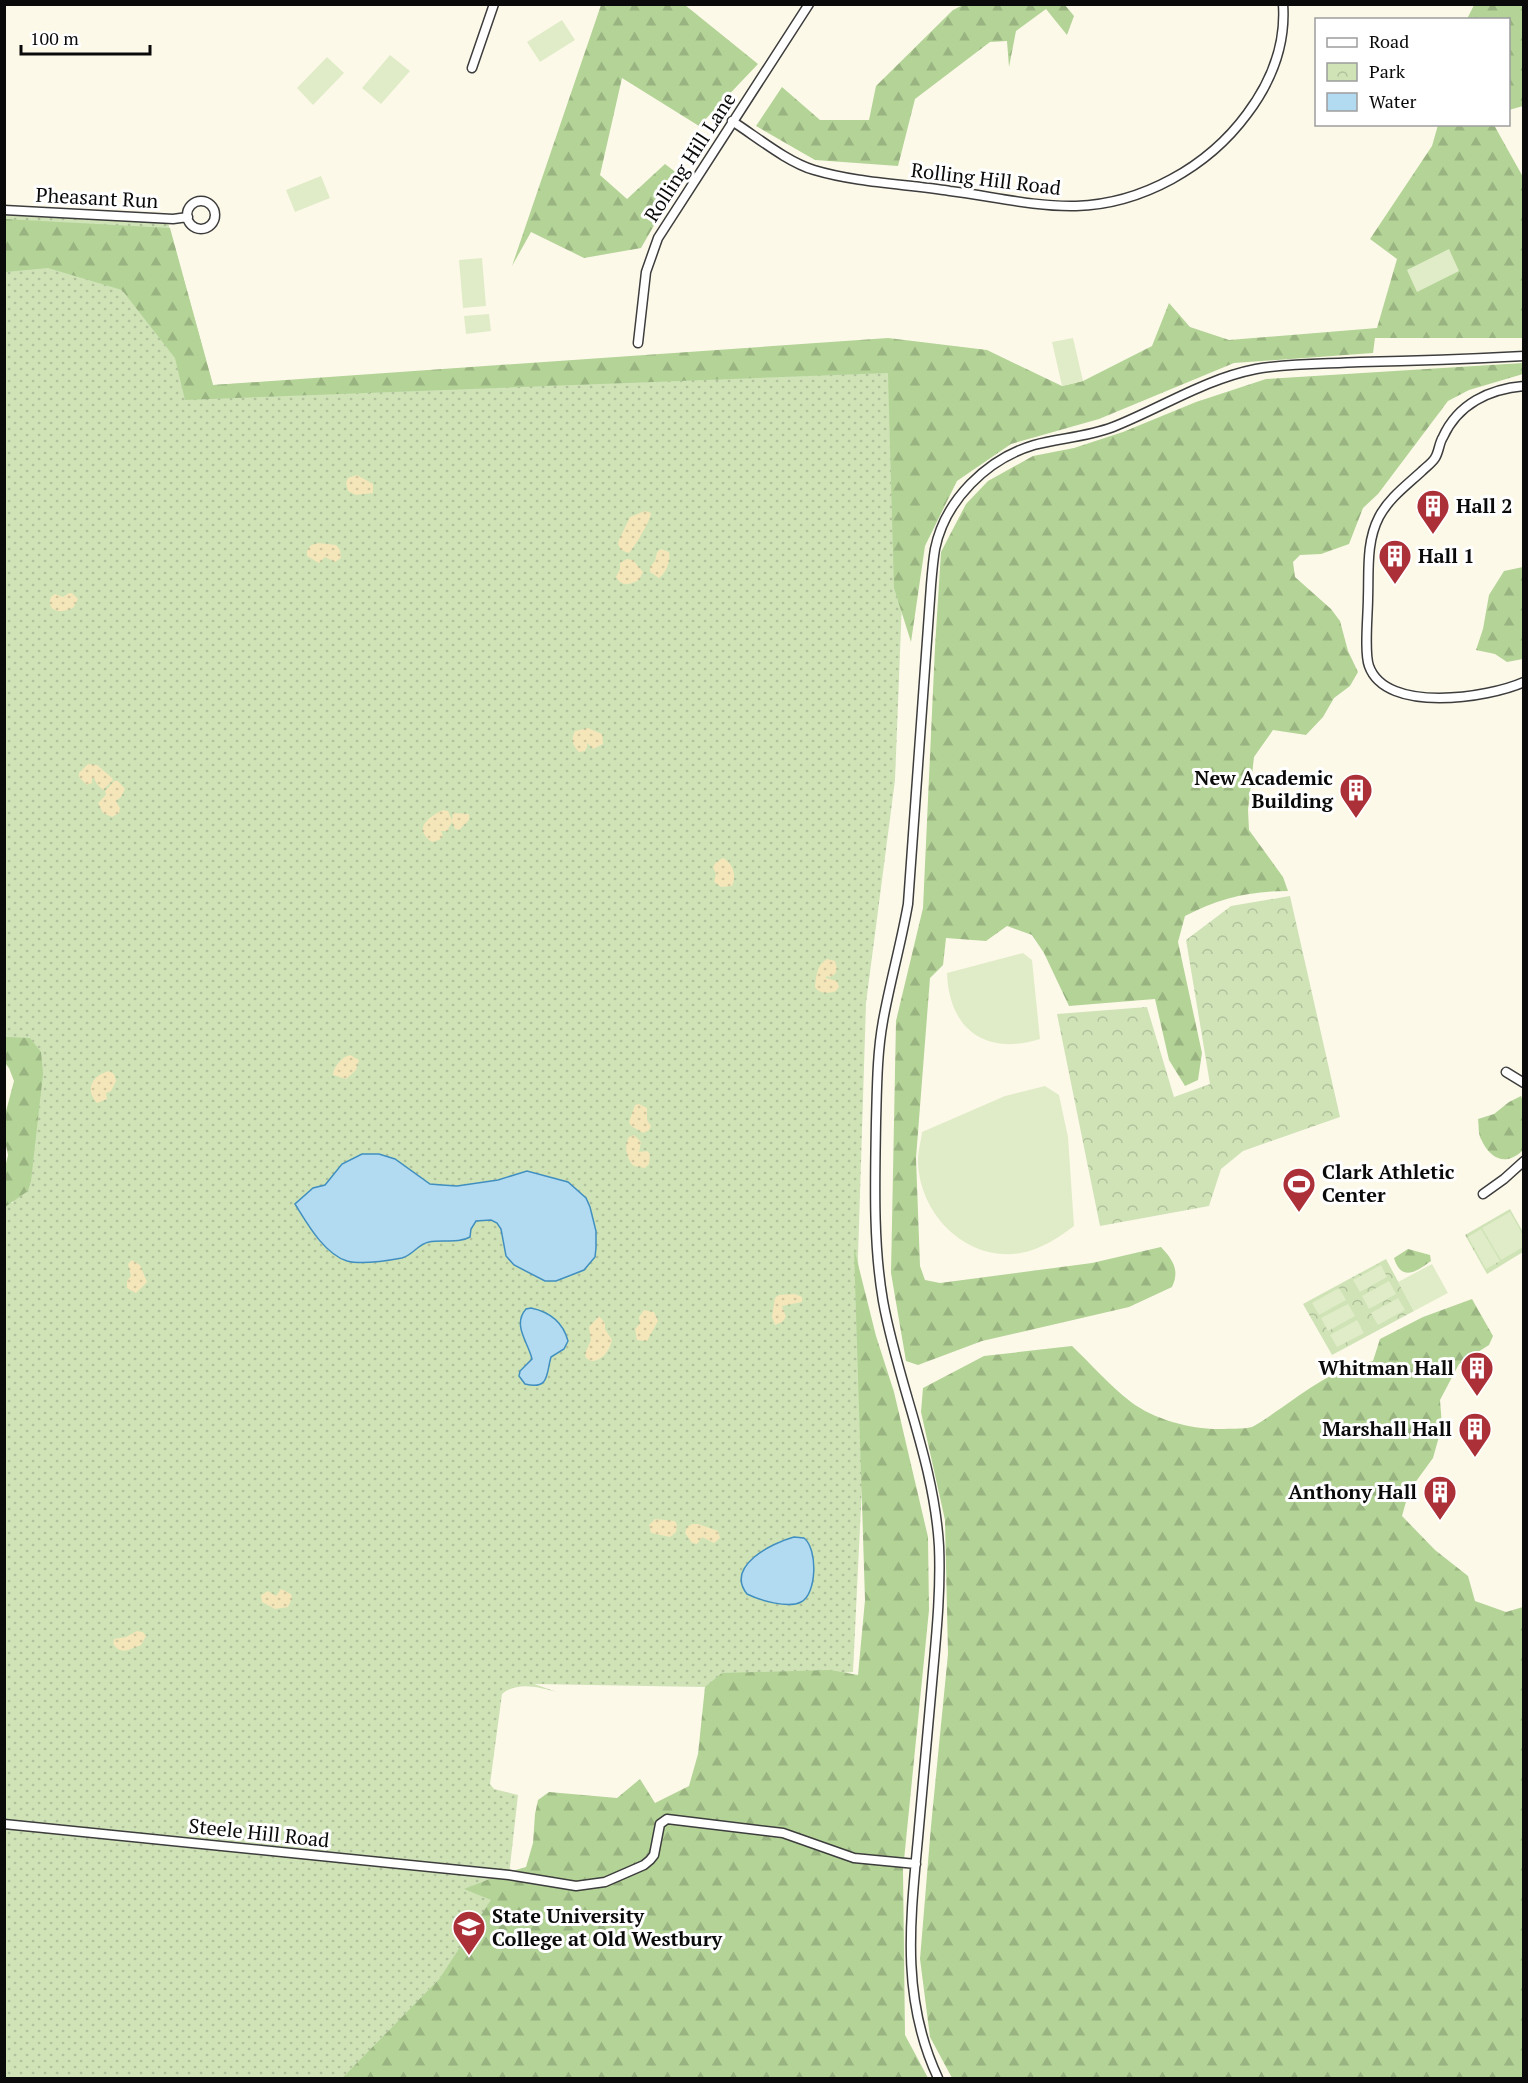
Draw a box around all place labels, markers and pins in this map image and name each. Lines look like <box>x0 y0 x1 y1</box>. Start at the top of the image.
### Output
building icon: Hall 2 <box>1415 488 1451 535</box>
place label: Hall 2 <box>1456 492 1513 519</box>
building icon: Hall 1 <box>1377 538 1413 585</box>
place label: Hall 1 <box>1418 542 1475 569</box>
place label: New Academic Building <box>1194 764 1334 814</box>
building icon: New Academic Building <box>1338 772 1374 819</box>
place label: Clark Athletic Center <box>1322 1158 1455 1208</box>
sports icon: Clark Athletic Center <box>1281 1166 1317 1213</box>
building icon: Whitman Hall <box>1459 1350 1495 1397</box>
place label: Whitman Hall <box>1318 1354 1454 1381</box>
building icon: Marshall Hall <box>1457 1411 1493 1458</box>
place label: Marshall Hall <box>1322 1415 1452 1442</box>
building icon: Anthony Hall <box>1422 1474 1458 1521</box>
place label: Anthony Hall <box>1288 1478 1417 1505</box>
place label: State University College at Old Westbury <box>492 1902 722 1952</box>
school or university icon: State University College at Old Westbury <box>451 1909 487 1956</box>

